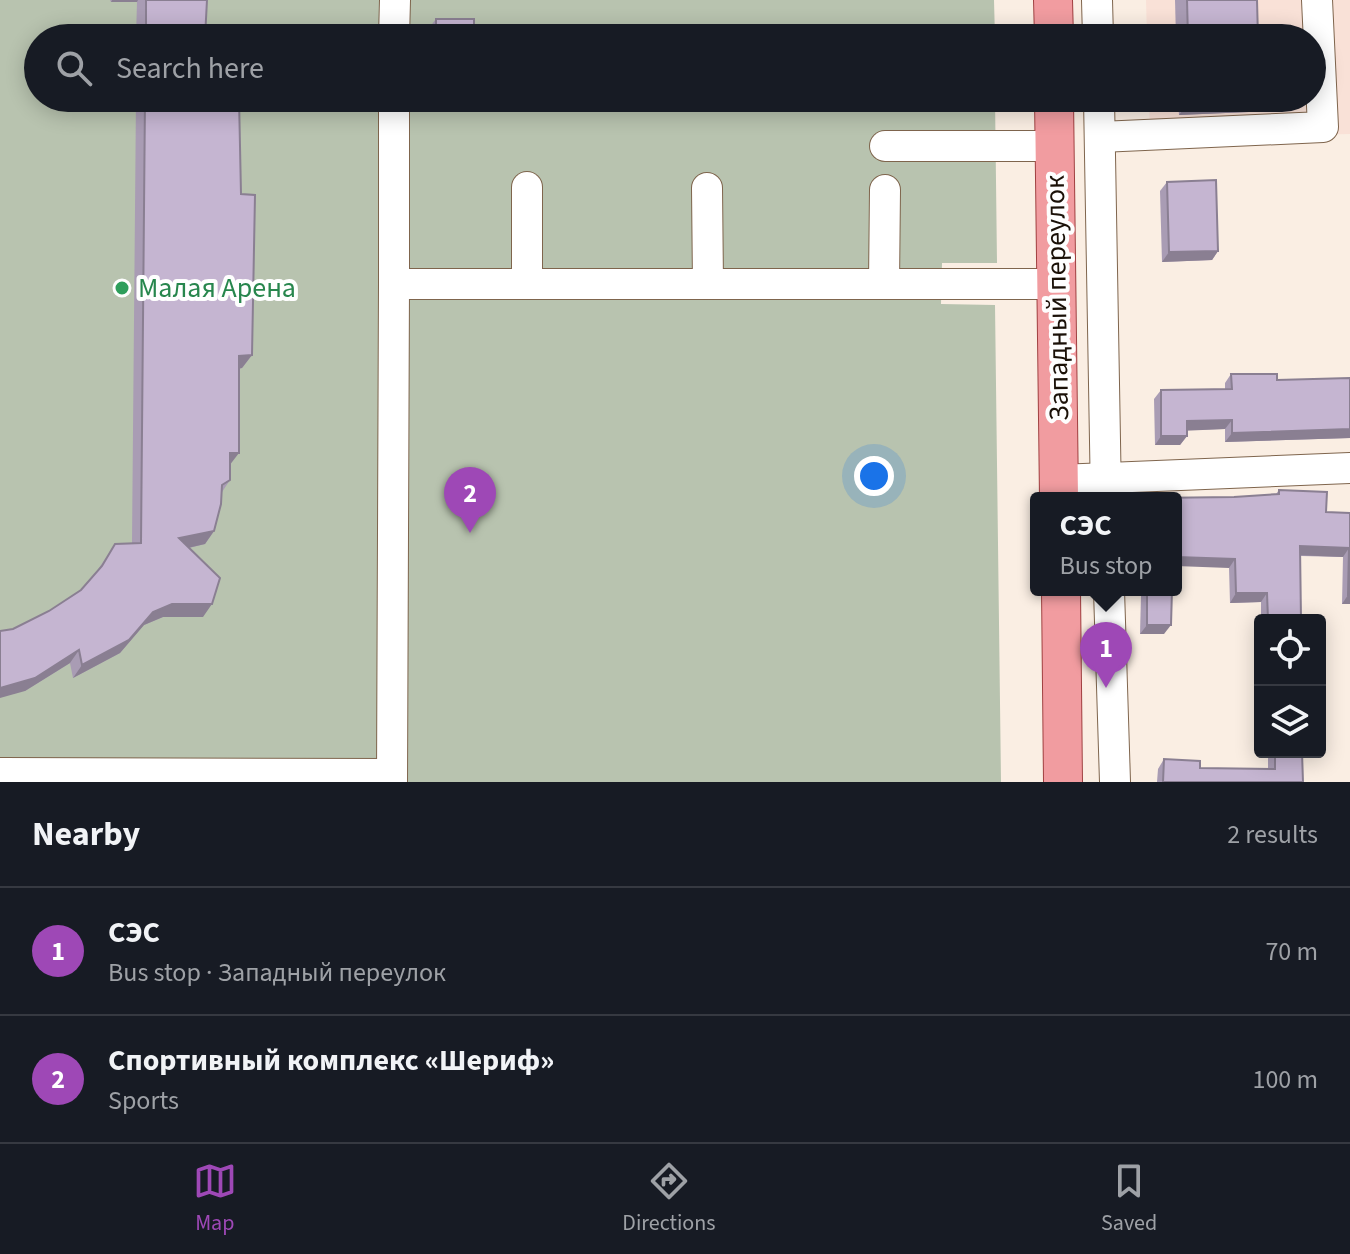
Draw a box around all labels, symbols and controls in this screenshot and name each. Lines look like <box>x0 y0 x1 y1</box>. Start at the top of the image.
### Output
search box <box>24 24 1326 112</box>
icon: search <box>52 46 96 90</box>
text: Search here <box>116 47 264 90</box>
street label: Западный переулок <box>1035 175 1079 421</box>
place label: Малая Арена <box>138 268 296 308</box>
marker: Малая Арена <box>113 279 131 297</box>
your location <box>854 456 894 496</box>
pin: 2 <box>444 467 496 533</box>
popup <box>1030 492 1182 596</box>
text: СЭС <box>1060 504 1112 547</box>
text: Bus stop <box>1060 547 1152 584</box>
map controls <box>1254 614 1326 758</box>
button: locate <box>1254 614 1326 686</box>
pin: 1 <box>1080 622 1132 688</box>
button: layers <box>1254 686 1326 758</box>
text: Nearby <box>32 810 140 859</box>
text: 2 results <box>1227 816 1318 853</box>
text: СЭС <box>108 911 160 954</box>
text: 1 <box>51 933 65 970</box>
text: 70 m <box>1265 933 1318 970</box>
text: Bus stop · Западный переулок <box>108 954 446 991</box>
text: Спортивный комплекс «Шериф» <box>108 1039 554 1082</box>
text: 2 <box>51 1061 65 1098</box>
text: 100 m <box>1252 1061 1318 1098</box>
text: Sports <box>108 1082 179 1119</box>
tab: Map <box>193 1159 237 1239</box>
tab: Directions <box>622 1159 715 1239</box>
tab: Saved <box>1101 1159 1157 1239</box>

